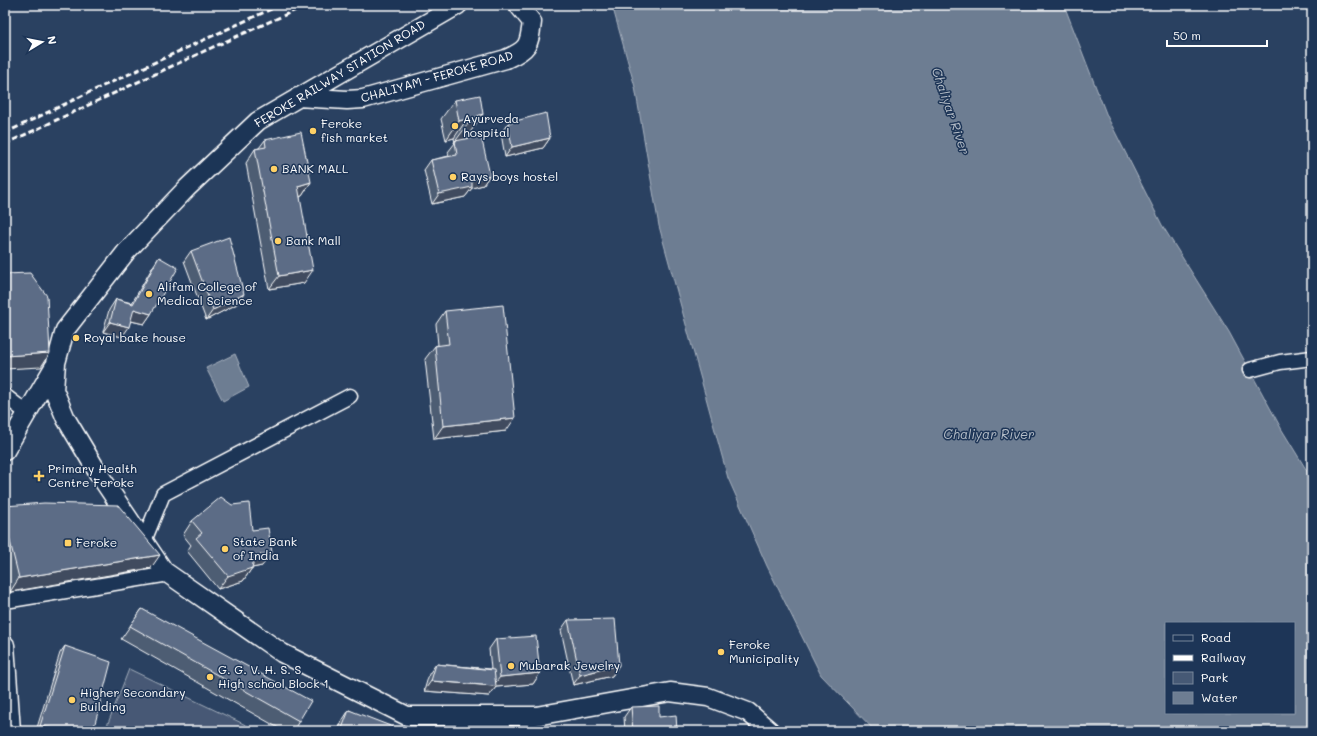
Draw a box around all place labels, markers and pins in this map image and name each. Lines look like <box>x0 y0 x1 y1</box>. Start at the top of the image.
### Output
place label: Ayurveda hospital <box>463 110 519 140</box>
place label: Feroke fish market <box>321 115 388 145</box>
marker: Ayurveda hospital <box>450 121 460 131</box>
marker: Feroke fish market <box>308 126 318 136</box>
place label: BANK MALL <box>282 160 349 176</box>
marker: BANK MALL <box>269 164 279 174</box>
place label: Rays boys hostel <box>461 168 558 184</box>
marker: Rays boys hostel <box>448 172 458 182</box>
place label: Bank Mall <box>286 232 341 248</box>
marker: Bank Mall <box>273 236 283 246</box>
place label: Alifam College of Medical Science <box>157 278 257 308</box>
marker: Alifam College of Medical Science <box>144 289 154 299</box>
place label: Royal bake house <box>84 329 186 345</box>
marker: Royal bake house <box>71 333 81 343</box>
place label: Primary Health Centre Feroke <box>48 460 137 490</box>
marker: Primary Health Centre Feroke <box>33 470 45 482</box>
place label: State Bank of India <box>233 533 297 563</box>
place label: Feroke <box>76 534 117 550</box>
marker: Feroke <box>63 538 73 548</box>
marker: State Bank of India <box>220 544 230 554</box>
place label: Feroke Municipality <box>729 636 799 666</box>
marker: Feroke Municipality <box>716 647 726 657</box>
place label: Mubarak Jewelry <box>519 657 620 673</box>
place label: G. G. V. H. S. S High school Block 1 <box>218 661 329 691</box>
marker: Mubarak Jewelry <box>506 661 516 671</box>
marker: G. G. V. H. S. S High school Block 1 <box>205 672 215 682</box>
place label: Higher Secondary Building <box>80 684 186 714</box>
marker: Higher Secondary Building <box>67 695 77 705</box>

